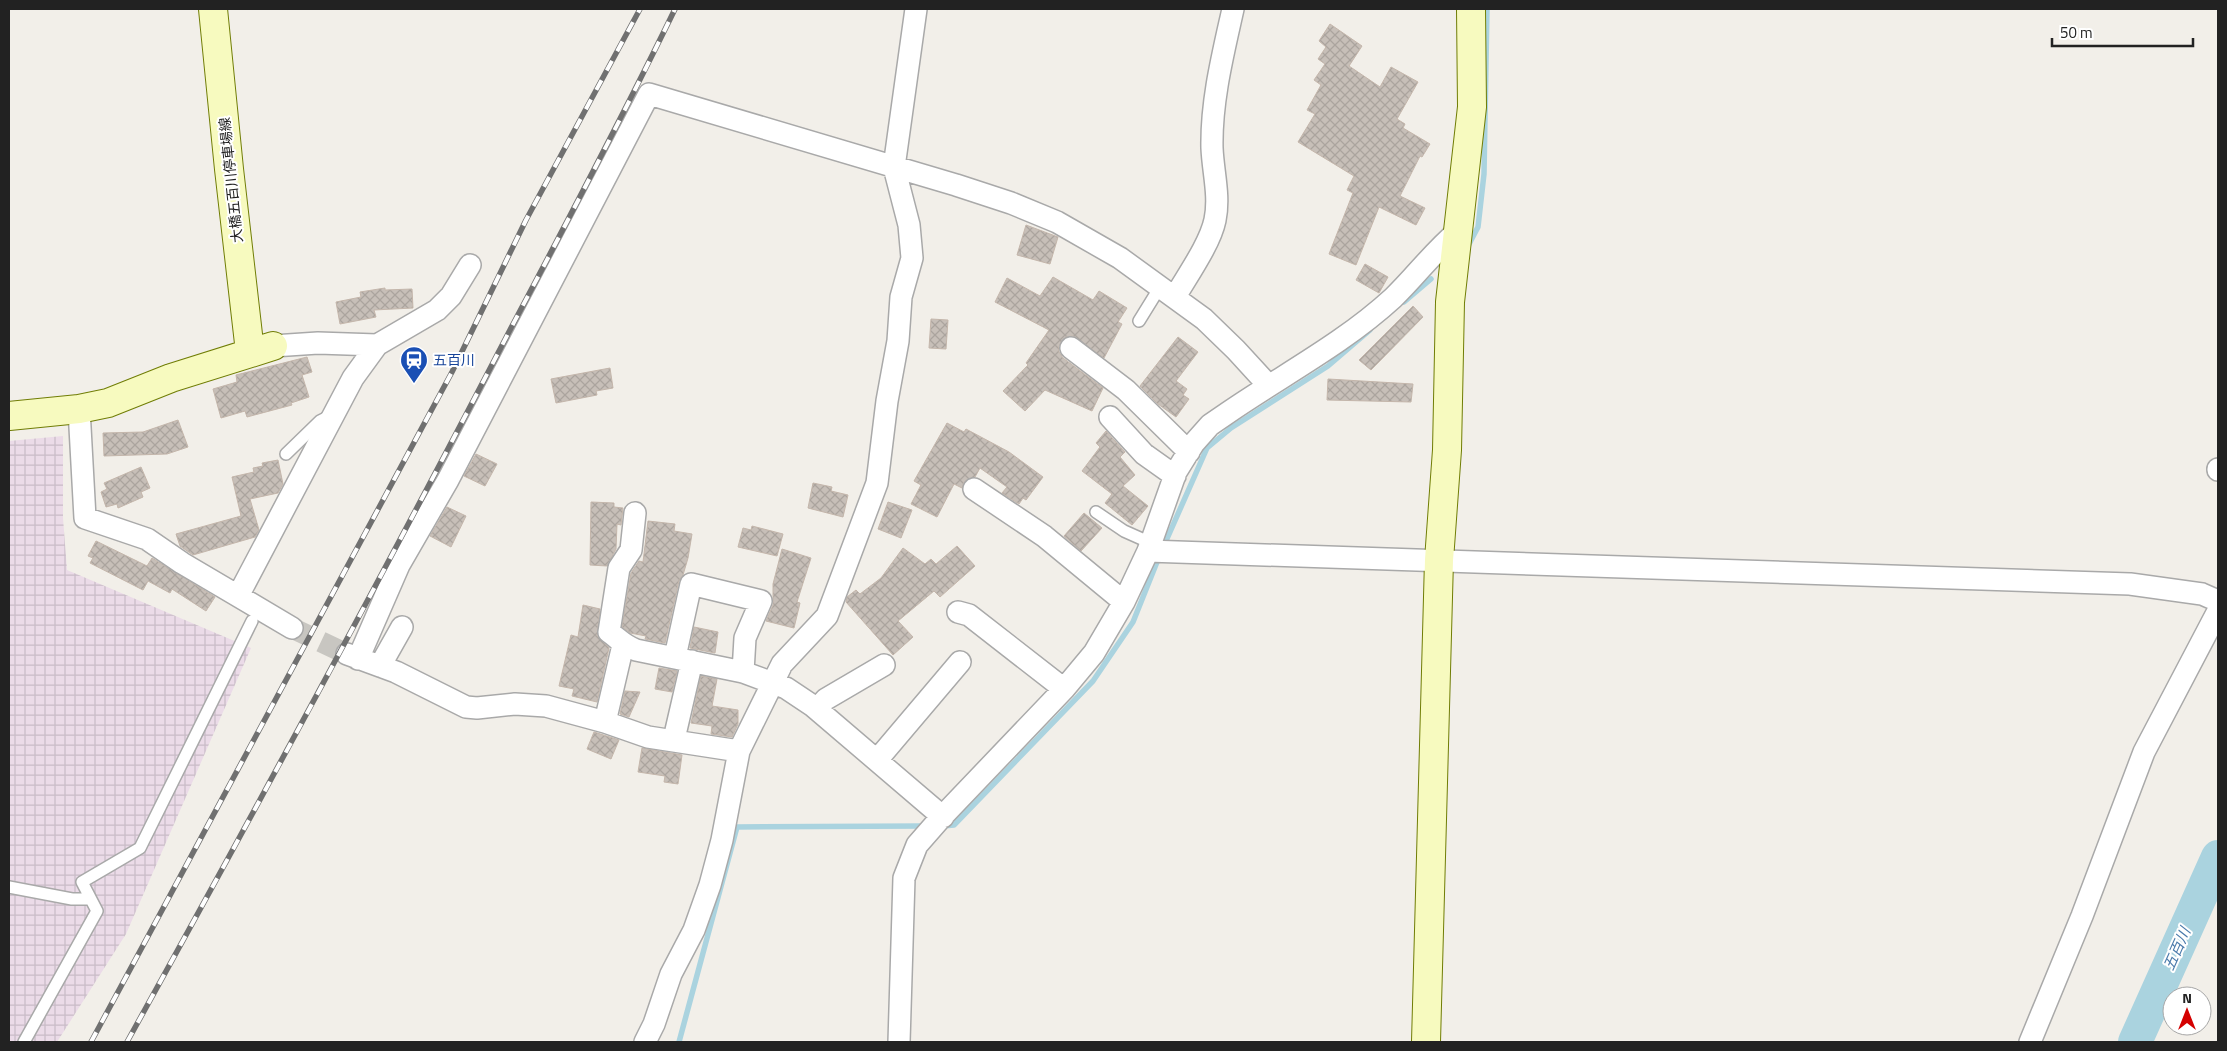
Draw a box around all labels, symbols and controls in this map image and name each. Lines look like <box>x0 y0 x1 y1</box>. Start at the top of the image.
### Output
scale bar <box>2052 15 2193 47</box>
text: 50 m <box>2060 21 2093 44</box>
street label: 大橋五百川停車場線 <box>213 116 248 244</box>
station icon: 五百川 <box>399 345 429 384</box>
place label: 五百川 <box>433 349 475 370</box>
water label: 五百川 <box>2157 922 2197 974</box>
north arrow <box>2162 986 2212 1036</box>
text: N <box>2182 987 2192 1008</box>

